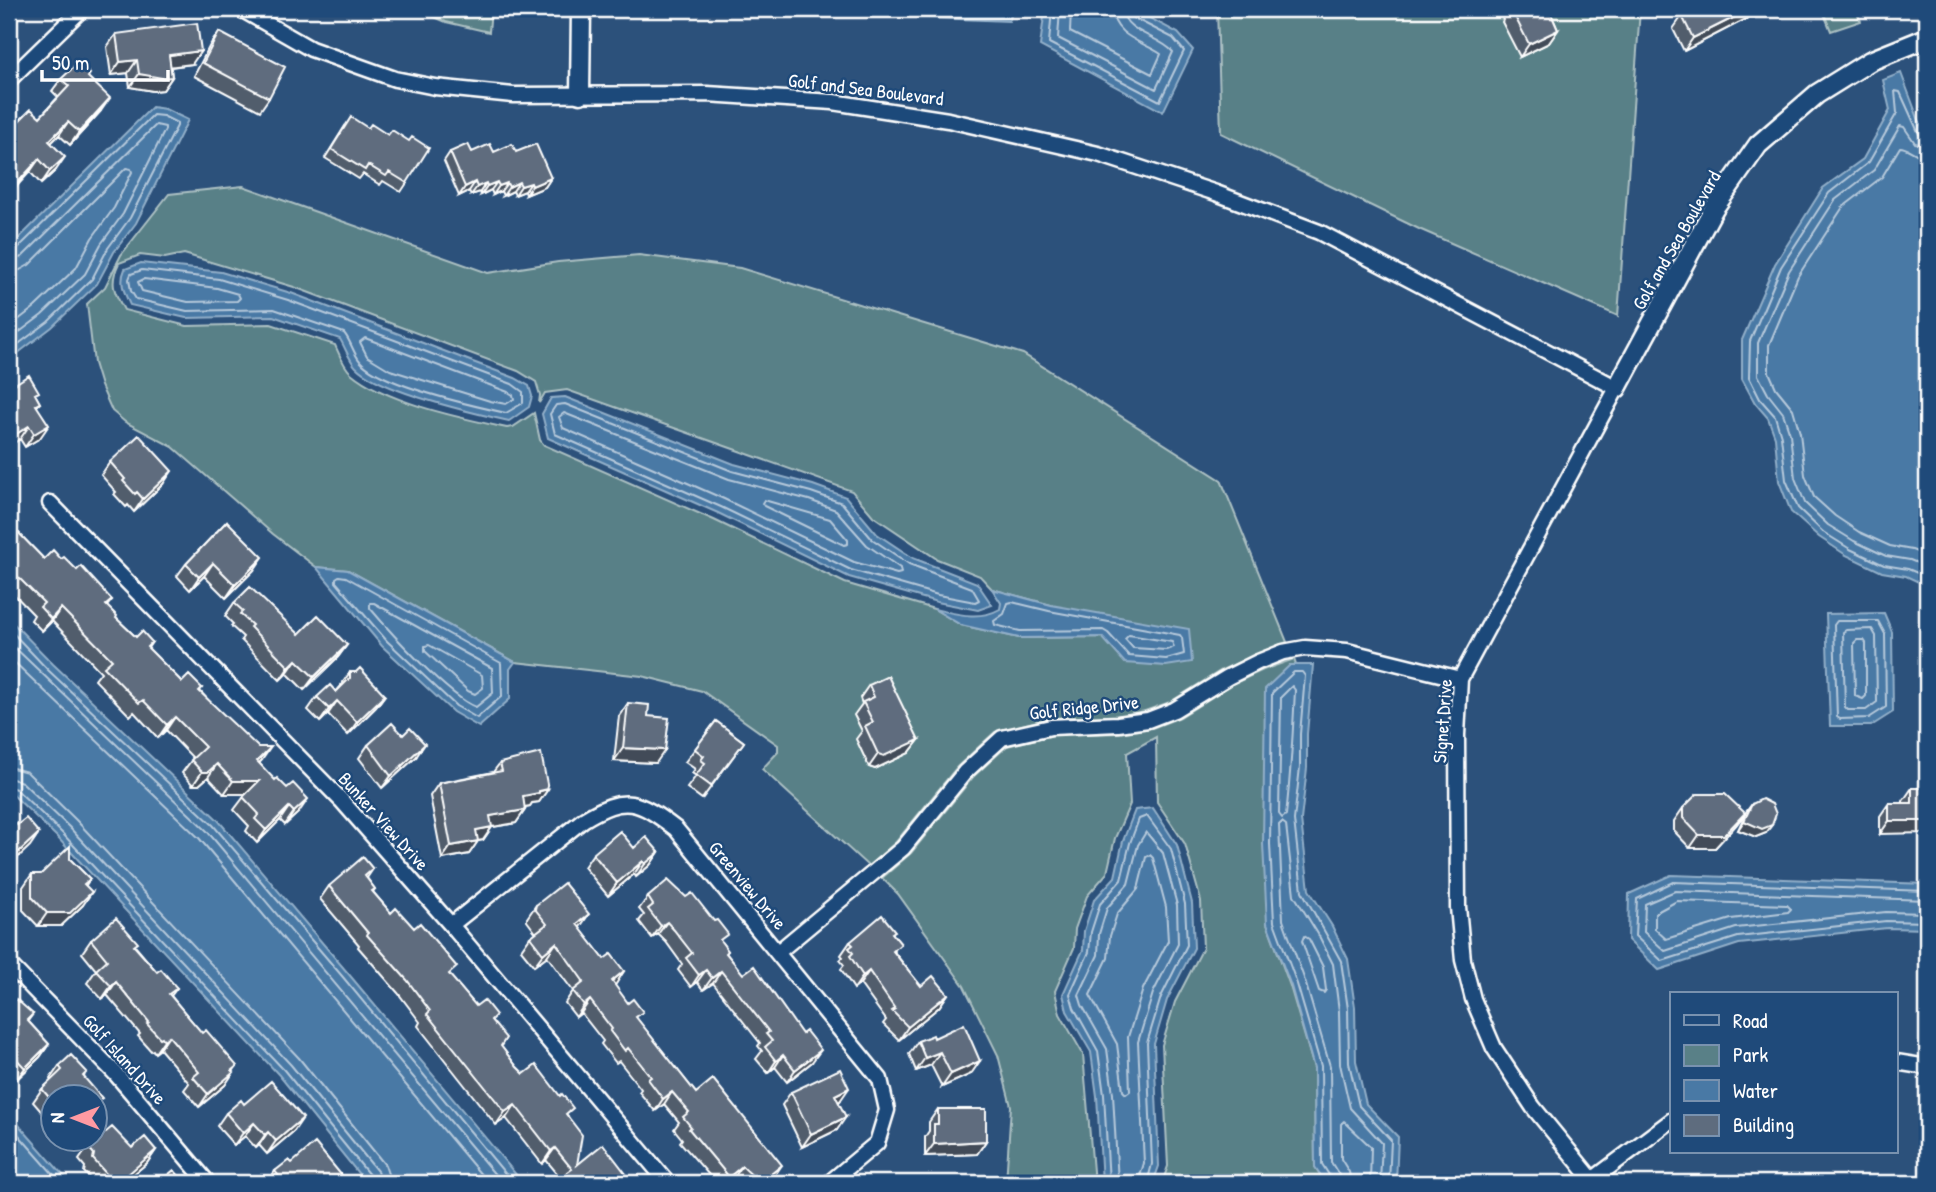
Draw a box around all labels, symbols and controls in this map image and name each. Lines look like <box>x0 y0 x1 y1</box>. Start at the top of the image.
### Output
scale bar <box>42 38 168 82</box>
text: 50 m <box>52 48 89 77</box>
street label: Golf and Sea Boulevard <box>787 67 946 111</box>
street label: Golf and Sea Boulevard <box>1626 165 1727 314</box>
street label: Signet Drive <box>1426 678 1458 764</box>
street label: Golf Ridge Drive <box>1028 688 1140 726</box>
street label: Bunker View Drive <box>333 766 436 876</box>
street label: Greenview Drive <box>703 835 793 935</box>
legend <box>1670 992 1898 1154</box>
text: Road <box>1733 1006 1767 1035</box>
street label: Golf Island Drive <box>77 1008 173 1110</box>
text: Park <box>1733 1040 1768 1069</box>
text: Water <box>1733 1076 1778 1105</box>
north arrow <box>38 1084 108 1154</box>
text: Building <box>1733 1110 1794 1139</box>
text: N <box>44 1113 70 1123</box>

